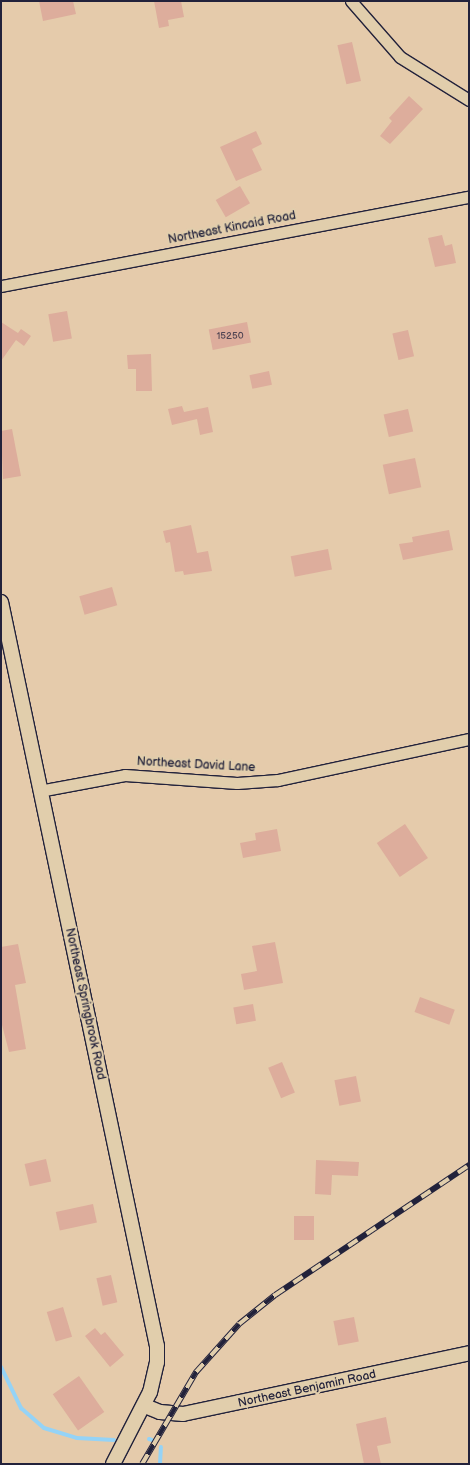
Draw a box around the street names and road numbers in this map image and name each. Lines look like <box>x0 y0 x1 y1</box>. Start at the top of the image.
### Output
street label: Northeast Kincaid Road <box>167 209 297 247</box>
street label: Northeast David Lane <box>136 755 256 775</box>
street label: Northeast Springbrook Road <box>62 927 108 1081</box>
street label: Northeast Benjamin Road <box>237 1367 377 1411</box>

